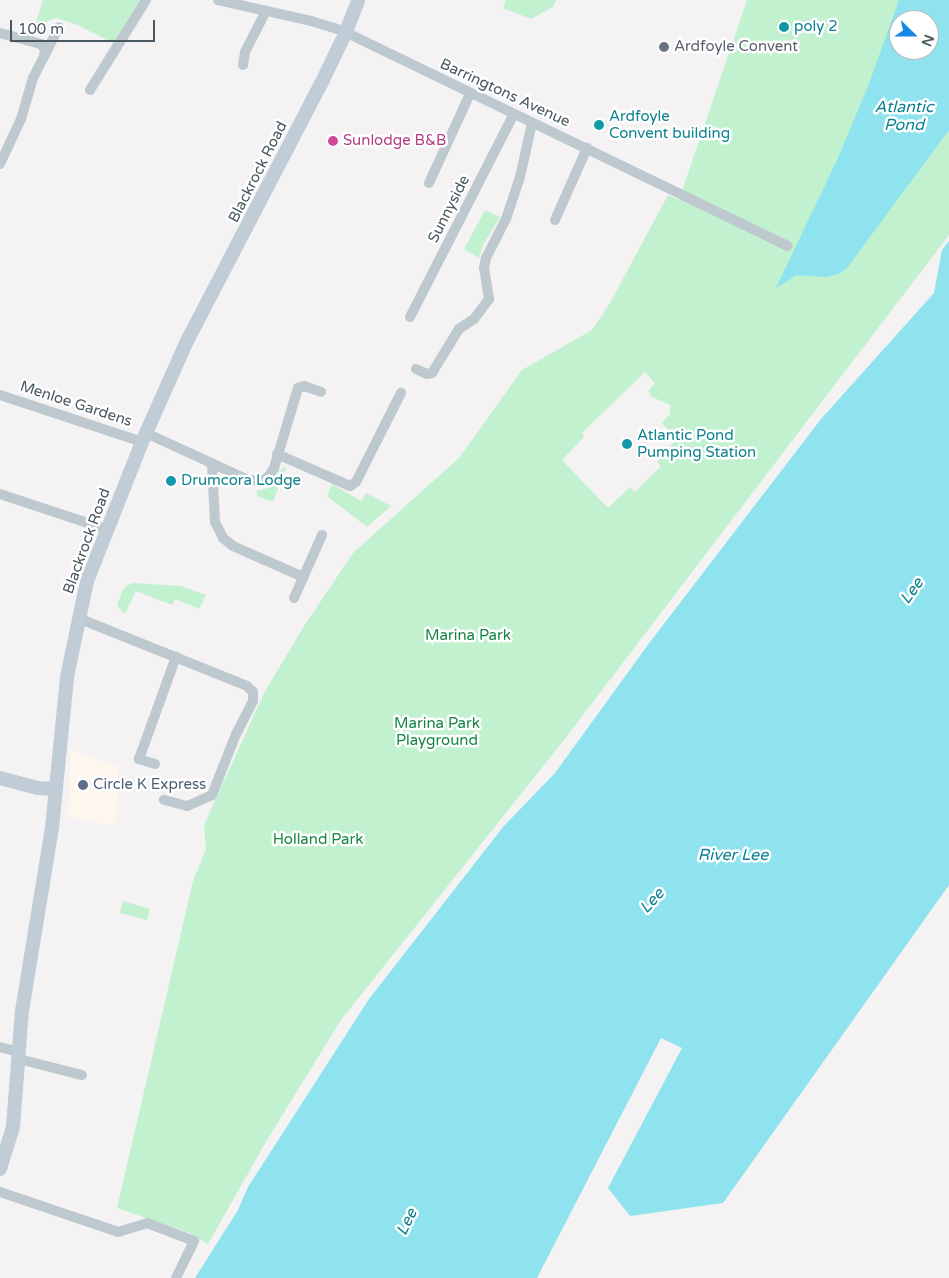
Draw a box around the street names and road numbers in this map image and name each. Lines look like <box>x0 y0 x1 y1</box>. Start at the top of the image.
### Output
street label: Barringtons Avenue <box>437 55 573 131</box>
street label: Blackrock Road <box>225 118 291 226</box>
street label: Sunnyside <box>424 172 474 246</box>
street label: Menloe Gardens <box>18 377 134 431</box>
street label: Blackrock Road <box>60 486 114 596</box>

